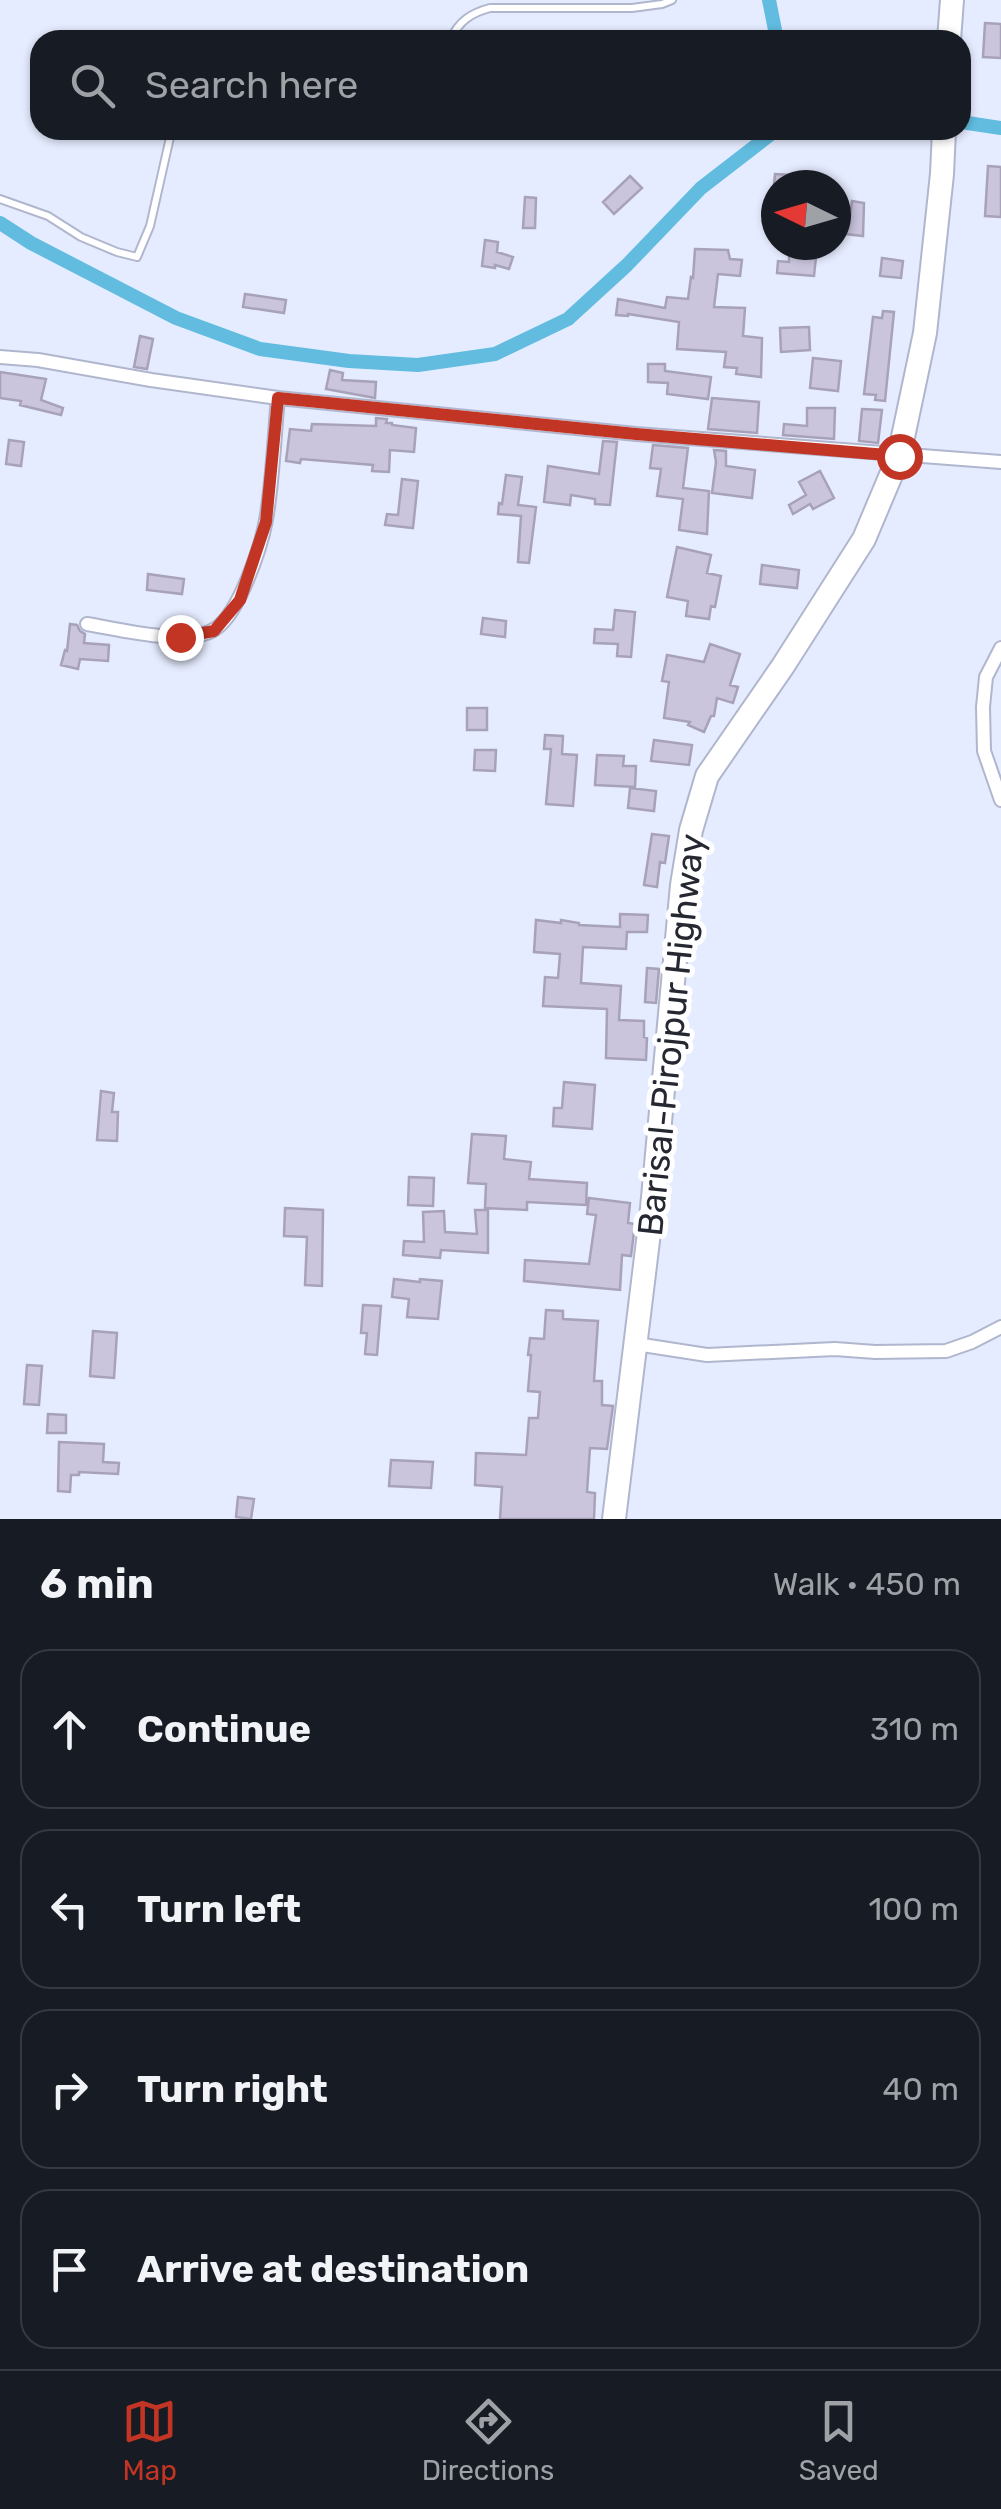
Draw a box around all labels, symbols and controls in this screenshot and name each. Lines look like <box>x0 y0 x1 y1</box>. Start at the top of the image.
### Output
search box <box>30 30 971 140</box>
icon: search <box>65 58 120 113</box>
text: Search here <box>145 62 358 108</box>
north arrow <box>761 170 851 260</box>
route start <box>877 434 923 480</box>
route end <box>158 615 204 661</box>
street label: Barisal-Pirojpur Highway <box>629 832 713 1238</box>
text: 6 min <box>40 1559 154 1609</box>
text: Walk · 450 m <box>773 1565 961 1603</box>
icon: ahead <box>42 1702 97 1757</box>
text: Continue <box>137 1706 311 1752</box>
text: 310 m <box>870 1710 959 1748</box>
icon: left <box>42 1882 97 1937</box>
text: Turn left <box>137 1886 301 1932</box>
text: 100 m <box>868 1890 959 1928</box>
icon: right <box>42 2062 97 2117</box>
text: Turn right <box>137 2066 328 2112</box>
text: 40 m <box>883 2070 959 2108</box>
icon: arrive <box>42 2242 97 2297</box>
text: Arrive at destination <box>137 2246 529 2292</box>
tab: Map <box>122 2394 177 2487</box>
tab: Directions <box>422 2394 554 2487</box>
tab: Saved <box>799 2394 879 2487</box>

